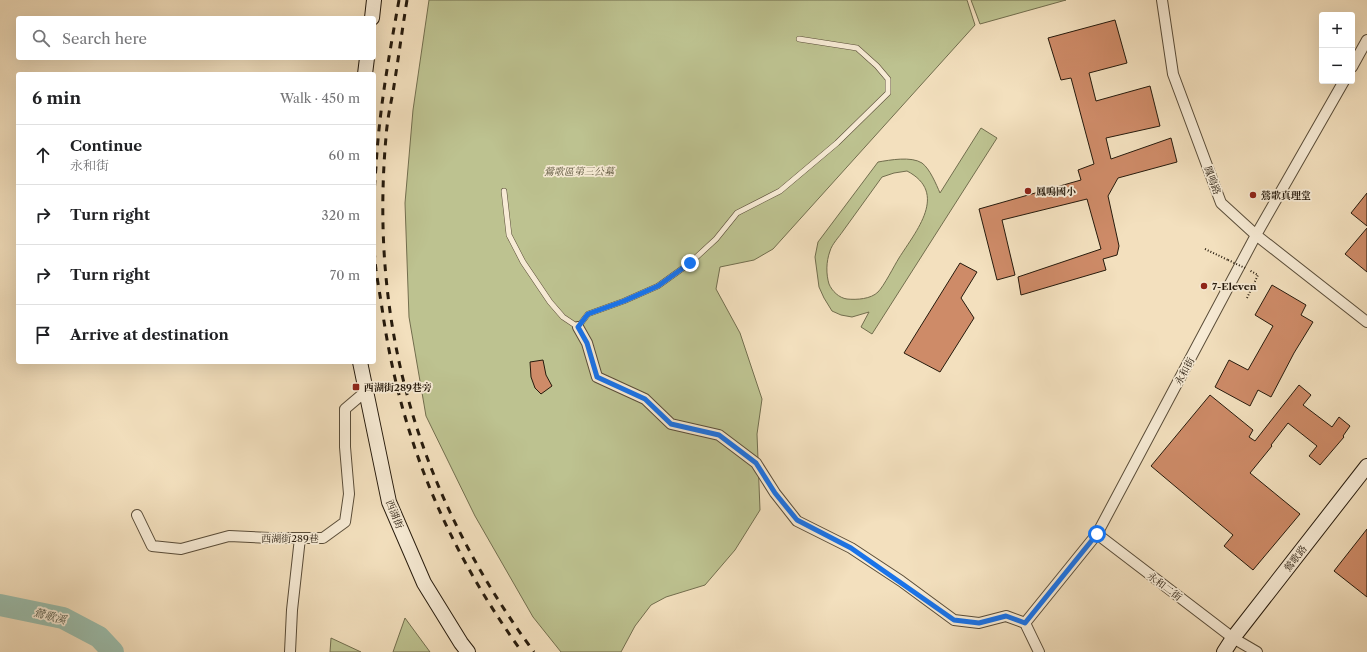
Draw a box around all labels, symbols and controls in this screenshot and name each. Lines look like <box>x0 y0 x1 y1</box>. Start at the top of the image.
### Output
map controls <box>1319 12 1355 84</box>
button: + <box>1319 12 1355 48</box>
search box <box>16 16 376 60</box>
icon: search <box>30 27 52 49</box>
text: Search here <box>62 29 147 48</box>
button: − <box>1319 48 1355 84</box>
text: 6 min <box>32 88 81 108</box>
text: Walk · 450 m <box>280 90 360 106</box>
text: Continue <box>70 136 142 155</box>
icon: ahead <box>32 144 54 166</box>
text: 60 m <box>329 147 360 163</box>
text: 永和街 <box>70 157 109 173</box>
street label: 鳳鳴路 <box>1201 164 1224 196</box>
park label: 鶯歌區第三公墓 <box>544 165 616 178</box>
place label: 鳳鳴國小 <box>1036 185 1076 198</box>
marker: 鳳鳴國小 <box>1023 186 1033 196</box>
place label: 鶯歌真理堂 <box>1261 189 1311 202</box>
marker: 鶯歌真理堂 <box>1248 190 1258 200</box>
icon: right <box>32 204 54 226</box>
text: Turn right <box>70 205 150 224</box>
text: 320 m <box>322 207 360 223</box>
route end <box>681 254 699 272</box>
icon: right <box>32 264 54 286</box>
text: Turn right <box>70 265 150 284</box>
text: 70 m <box>330 267 360 283</box>
place label: 7-Eleven <box>1212 280 1257 293</box>
marker: 7-Eleven <box>1199 281 1209 291</box>
icon: arrive <box>32 324 54 346</box>
text: Arrive at destination <box>70 325 229 344</box>
street label: 永和街 <box>1172 355 1197 388</box>
place label: 西湖街289巷旁 <box>364 381 432 394</box>
marker: 西湖街289巷旁 <box>351 382 361 392</box>
street label: 西湖街 <box>383 498 406 531</box>
route start <box>1088 525 1106 543</box>
street label: 西湖街289巷 <box>261 532 319 545</box>
street label: 鶯歌路 <box>1281 542 1310 574</box>
street label: 永和二街 <box>1145 569 1185 604</box>
water label: 鶯歌溪 <box>32 605 69 627</box>

